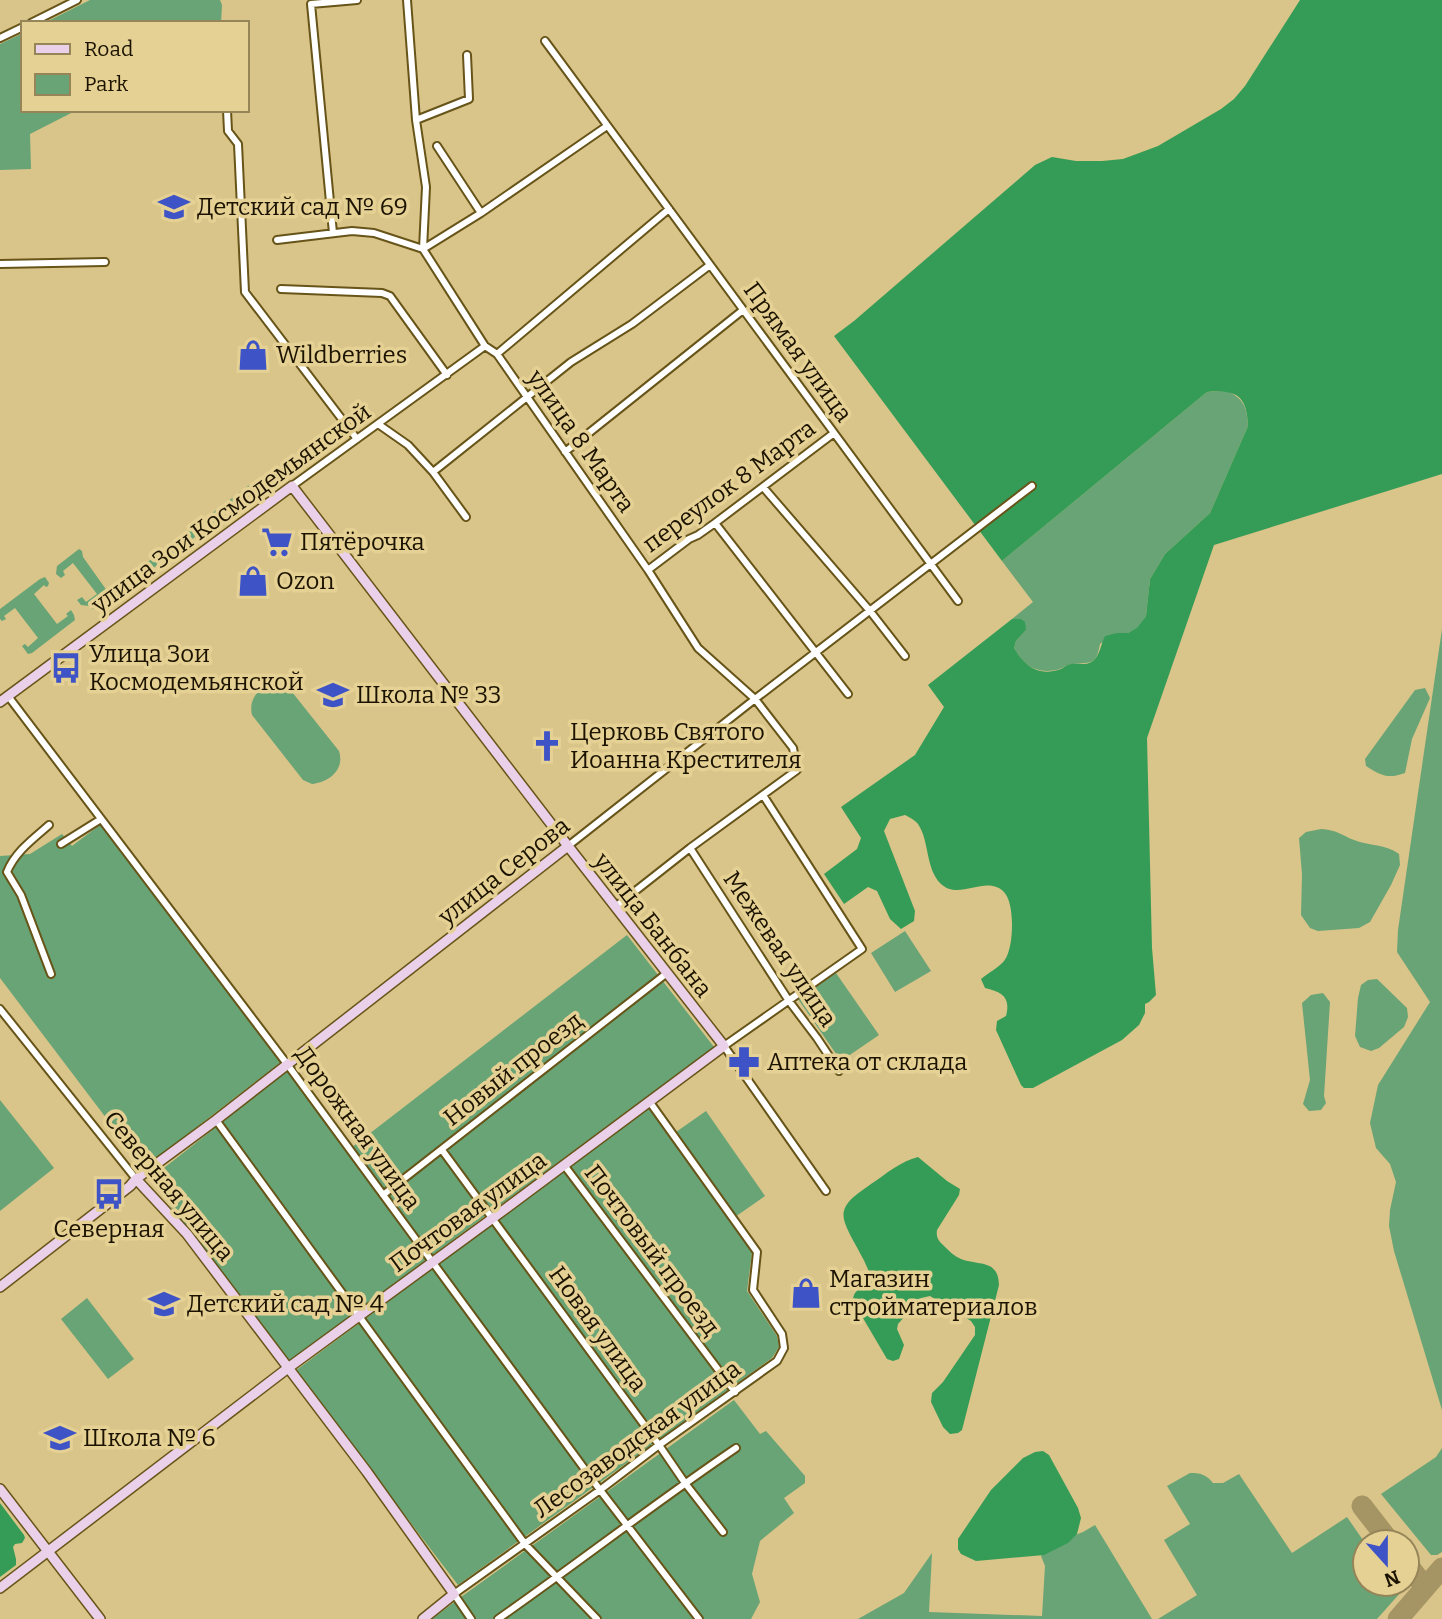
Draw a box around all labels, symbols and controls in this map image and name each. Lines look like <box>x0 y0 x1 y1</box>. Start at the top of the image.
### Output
legend <box>21 21 248 112</box>
text: Road <box>84 36 133 62</box>
text: Park <box>84 71 128 97</box>
school or university icon: Детский сад № 69 <box>157 190 191 224</box>
place label: Детский сад № 69 <box>197 193 408 221</box>
street label: Прямая улица <box>738 277 858 427</box>
shop icon: Wildberries <box>236 338 270 372</box>
place label: Wildberries <box>276 341 407 369</box>
street label: улица 8 Марта <box>521 364 641 518</box>
street label: улица Зои Космодемьянской <box>85 397 376 619</box>
street label: переулок 8 Марта <box>637 414 821 558</box>
supermarket icon: Пятёрочка <box>260 525 294 559</box>
place label: Пятёрочка <box>300 528 425 556</box>
shop icon: Ozon <box>236 564 270 598</box>
place label: Ozon <box>276 567 334 595</box>
place label: Улица Зои Космодемьянской <box>89 640 304 696</box>
bus stop icon: Улица Зои Космодемьянской <box>49 651 83 685</box>
school or university icon: Школа № 33 <box>316 678 350 712</box>
place label: Школа № 33 <box>356 681 502 709</box>
place label: Церковь Святого Иоанна Крестителя <box>570 718 802 774</box>
church icon: Церковь Святого Иоанна Крестителя <box>530 729 564 763</box>
street label: улица Серова <box>432 811 575 931</box>
street label: улица Банбана <box>587 847 718 1003</box>
street label: Межевая улица <box>718 866 842 1032</box>
street label: Новый проезд <box>438 1006 588 1132</box>
street label: Дорожная улица <box>289 1041 427 1215</box>
pharmacy icon: Аптека от склада <box>727 1045 761 1079</box>
place label: Аптека от склада <box>767 1048 967 1076</box>
street label: Северная улица <box>98 1105 240 1267</box>
street label: Почтовая улица <box>384 1146 552 1278</box>
street label: Почтовый проезд <box>579 1159 725 1341</box>
bus stop icon: Северная <box>92 1177 126 1211</box>
place label: Северная <box>53 1215 165 1243</box>
street label: Новая улица <box>543 1261 653 1397</box>
place label: Магазин стройматериалов <box>829 1265 1038 1321</box>
shop icon: Магазин стройматериалов <box>789 1276 823 1310</box>
school or university icon: Детский сад № 4 <box>147 1287 181 1321</box>
place label: Детский сад № 4 <box>187 1290 384 1318</box>
street label: Лесозаводская улица <box>528 1355 746 1523</box>
school or university icon: Школа № 6 <box>43 1421 77 1455</box>
place label: Школа № 6 <box>83 1424 216 1452</box>
north arrow <box>1351 1528 1421 1598</box>
text: N <box>1381 1565 1403 1592</box>

